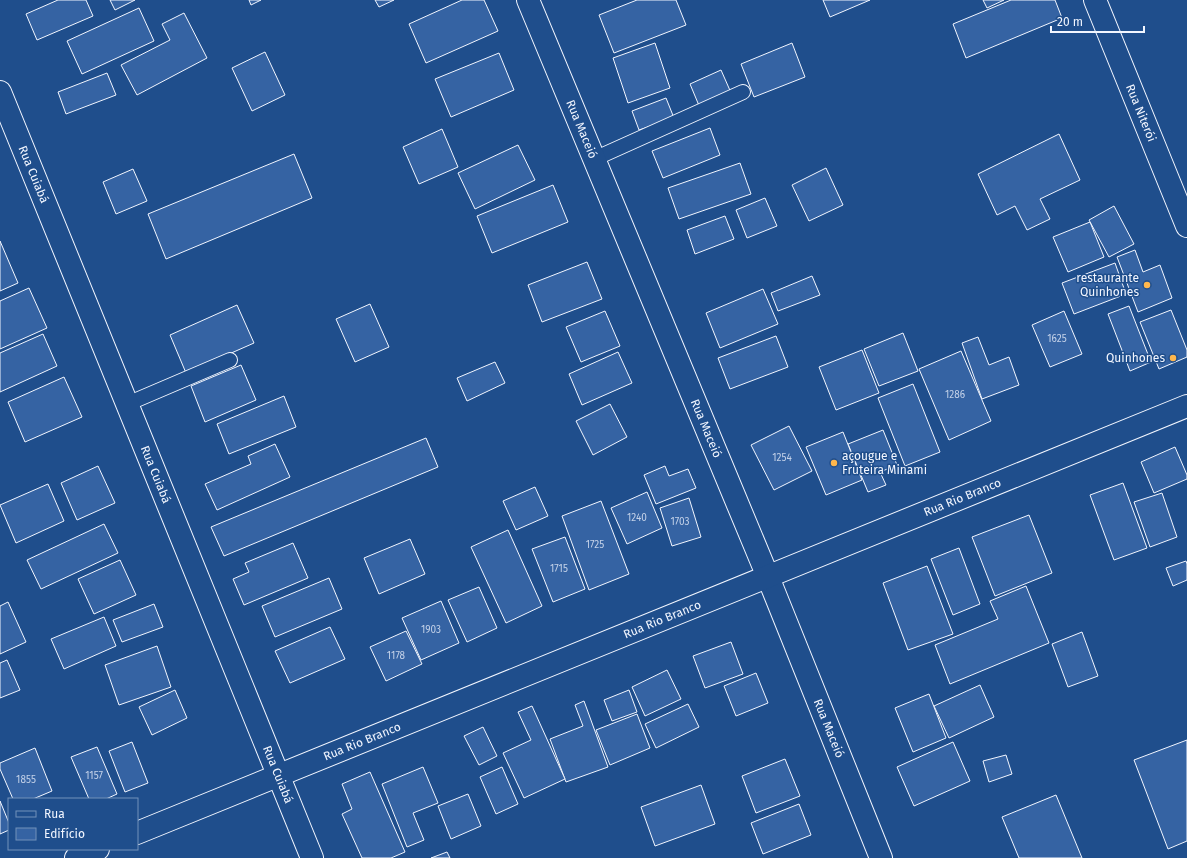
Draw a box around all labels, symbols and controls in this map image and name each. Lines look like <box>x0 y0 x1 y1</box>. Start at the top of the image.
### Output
scale bar <box>1051 8 1144 34</box>
text: 20 m <box>1057 15 1083 29</box>
street label: Rua Niterói <box>1123 82 1159 144</box>
street label: Rua Maceió <box>563 98 600 161</box>
street label: Rua Cuiabá <box>16 144 52 205</box>
place label: restaurante Quinhones <box>1076 271 1139 299</box>
marker: restaurante Quinhones <box>1142 280 1152 290</box>
house number: 1625 <box>1047 333 1067 345</box>
place label: Quinhones <box>1106 351 1165 365</box>
marker: Quinhones <box>1168 353 1178 363</box>
house number: 1286 <box>945 389 965 401</box>
street label: Rua Maceió <box>688 397 725 460</box>
street label: Rua Cuiabá <box>138 444 174 505</box>
place label: açougue e Fruteira Minami <box>842 449 927 477</box>
house number: 1254 <box>772 452 792 464</box>
marker: açougue e Fruteira Minami <box>829 458 839 468</box>
street label: Rua Rio Branco <box>922 475 1003 519</box>
house number: 1240 <box>627 512 647 524</box>
house number: 1703 <box>670 516 690 528</box>
house number: 1725 <box>586 539 604 551</box>
house number: 1715 <box>550 563 568 575</box>
street label: Rua Rio Branco <box>621 597 703 641</box>
house number: 1903 <box>421 624 441 636</box>
house number: 1178 <box>387 650 406 662</box>
street label: Rua Maceió <box>811 697 847 760</box>
street label: Rua Rio Branco <box>321 719 403 763</box>
street label: Rua Cuiabá <box>260 744 296 805</box>
house number: 1157 <box>85 770 103 782</box>
house number: 1855 <box>16 774 36 786</box>
legend <box>8 798 138 850</box>
text: Rua <box>44 807 65 821</box>
text: Edifício <box>44 827 85 841</box>

